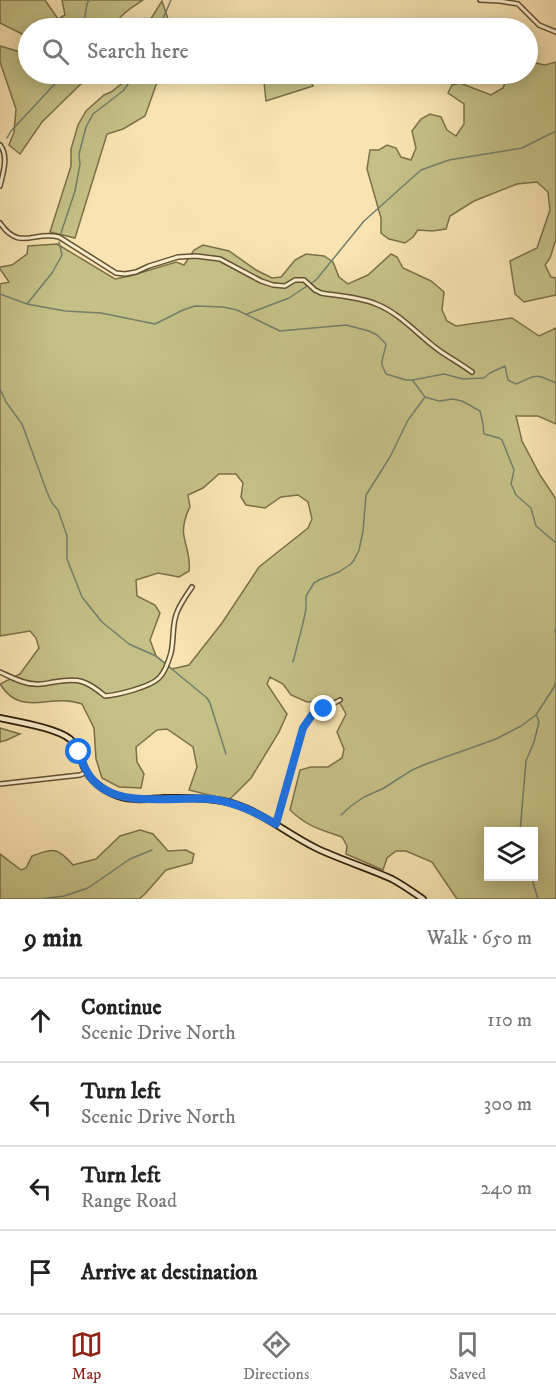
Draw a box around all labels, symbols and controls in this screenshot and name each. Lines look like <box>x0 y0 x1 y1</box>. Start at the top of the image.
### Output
search box <box>18 18 538 84</box>
icon: search <box>39 35 72 68</box>
text: Search here <box>87 38 189 65</box>
route end <box>310 695 336 721</box>
route start <box>65 738 91 764</box>
map controls <box>484 827 538 881</box>
button: layers <box>484 827 538 881</box>
text: 9 min <box>24 922 82 955</box>
text: Walk · 650 m <box>427 926 532 951</box>
text: Continue <box>81 994 162 1021</box>
icon: ahead <box>24 1004 57 1037</box>
text: 110 m <box>487 1008 532 1033</box>
text: Scenic Drive North <box>81 1021 236 1046</box>
text: Turn left <box>81 1078 161 1105</box>
icon: left <box>24 1088 57 1121</box>
text: 300 m <box>484 1092 532 1117</box>
text: Scenic Drive North <box>81 1105 236 1130</box>
text: Turn left <box>81 1162 161 1189</box>
icon: left <box>24 1172 57 1205</box>
text: 240 m <box>481 1176 532 1201</box>
text: Range Road <box>81 1189 177 1214</box>
icon: arrive <box>24 1256 57 1289</box>
text: Arrive at destination <box>81 1259 258 1286</box>
tab: Map <box>70 1328 103 1384</box>
tab: Directions <box>243 1328 309 1384</box>
tab: Saved <box>449 1328 486 1384</box>

